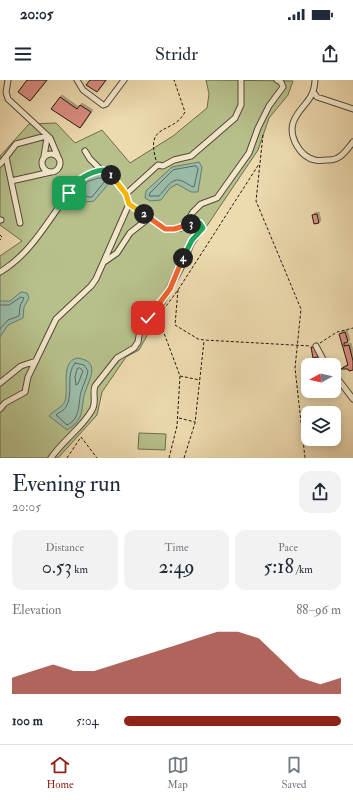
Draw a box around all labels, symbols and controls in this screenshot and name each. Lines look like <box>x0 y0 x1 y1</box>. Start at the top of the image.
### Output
text: 20:05 <box>20 5 53 24</box>
icon: menu <box>12 43 34 65</box>
text: Stridr <box>155 43 198 66</box>
icon: share <box>319 43 341 65</box>
pin: 1 <box>101 165 121 185</box>
text: 1 <box>109 168 113 181</box>
pin <box>52 176 86 210</box>
icon: arrive <box>58 182 80 204</box>
pin: 2 <box>134 204 154 224</box>
text: 2 <box>141 207 147 220</box>
pin: 3 <box>181 214 201 234</box>
text: 3 <box>189 217 193 230</box>
pin: 4 <box>173 248 193 268</box>
text: 4 <box>180 251 186 264</box>
pin <box>131 301 165 335</box>
icon: check <box>137 307 159 329</box>
north arrow <box>301 358 341 398</box>
map controls <box>301 358 341 446</box>
button: layers <box>301 406 341 446</box>
text: Evening run <box>12 470 121 498</box>
button: share <box>299 471 341 513</box>
text: 20:05 <box>12 499 41 515</box>
text: Distance <box>46 541 84 554</box>
text: Time <box>164 541 189 554</box>
text: Pace <box>278 541 298 554</box>
text: 0.53 <box>42 554 72 579</box>
text: 2:49 <box>158 554 195 579</box>
text: 5:18 <box>264 554 294 579</box>
text: km <box>72 563 88 576</box>
text: /km <box>294 563 313 576</box>
text: Elevation <box>12 602 62 618</box>
text: 88–96 m <box>296 602 341 618</box>
text: 100 m <box>12 713 43 729</box>
text: 5:04 <box>76 713 99 729</box>
tab: Home <box>46 754 74 791</box>
tab: Map <box>167 754 189 791</box>
tab: Saved <box>281 754 307 791</box>

